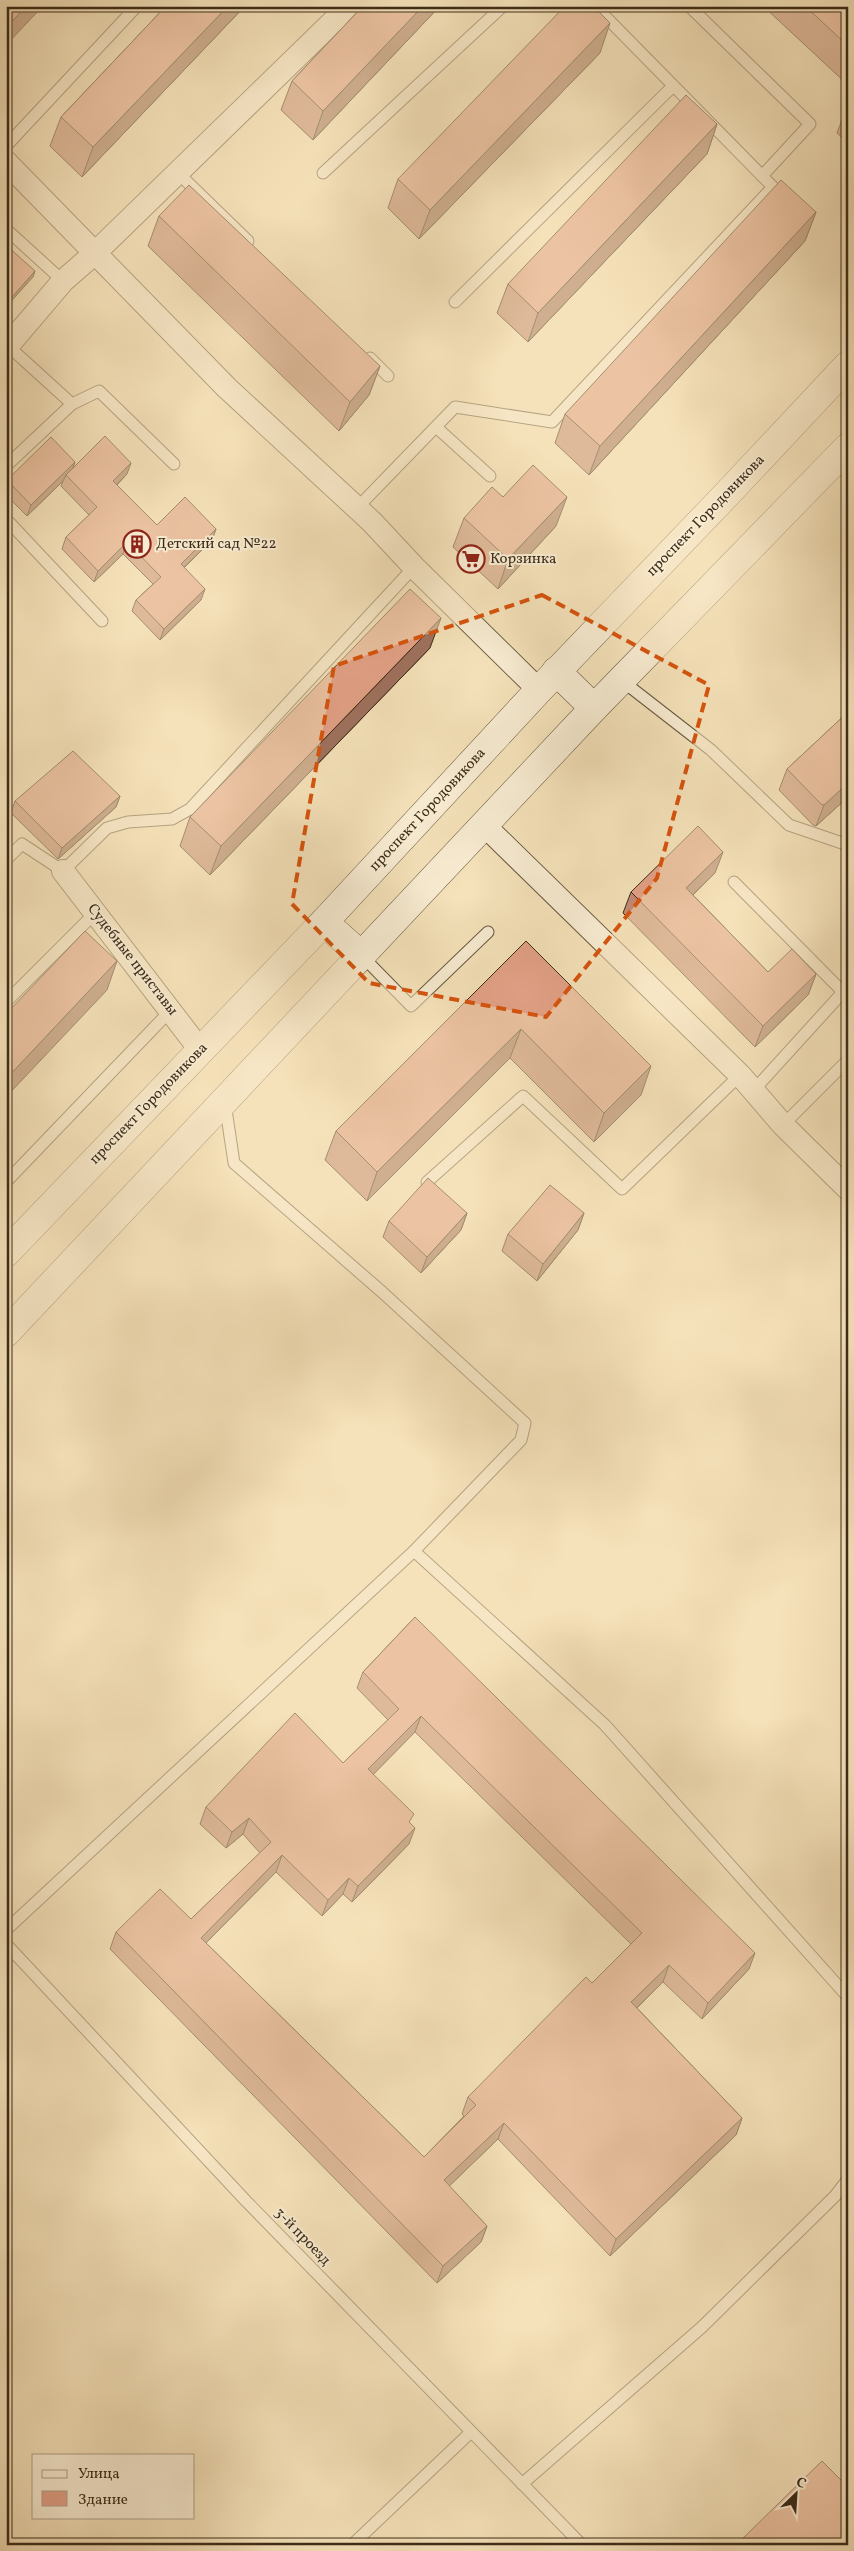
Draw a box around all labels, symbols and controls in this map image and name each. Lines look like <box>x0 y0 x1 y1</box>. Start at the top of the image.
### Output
street label: проспект Городовикова <box>642 450 770 582</box>
building icon: Детский сад №22 <box>122 529 152 559</box>
place label: Детский сад №22 <box>156 534 277 555</box>
supermarket icon: Корзинка <box>456 544 486 574</box>
place label: Корзинка <box>490 549 556 570</box>
street label: проспект Городовикова <box>365 743 491 877</box>
street label: Судебные приставы <box>82 900 183 1021</box>
street label: проспект Городовикова <box>85 1038 213 1170</box>
street label: 3-й проезд <box>269 2203 335 2271</box>
legend <box>32 2454 195 2518</box>
text: Улица <box>78 2464 120 2485</box>
north arrow <box>772 2468 822 2518</box>
text: С <box>793 2473 809 2494</box>
text: Здание <box>78 2490 128 2511</box>

